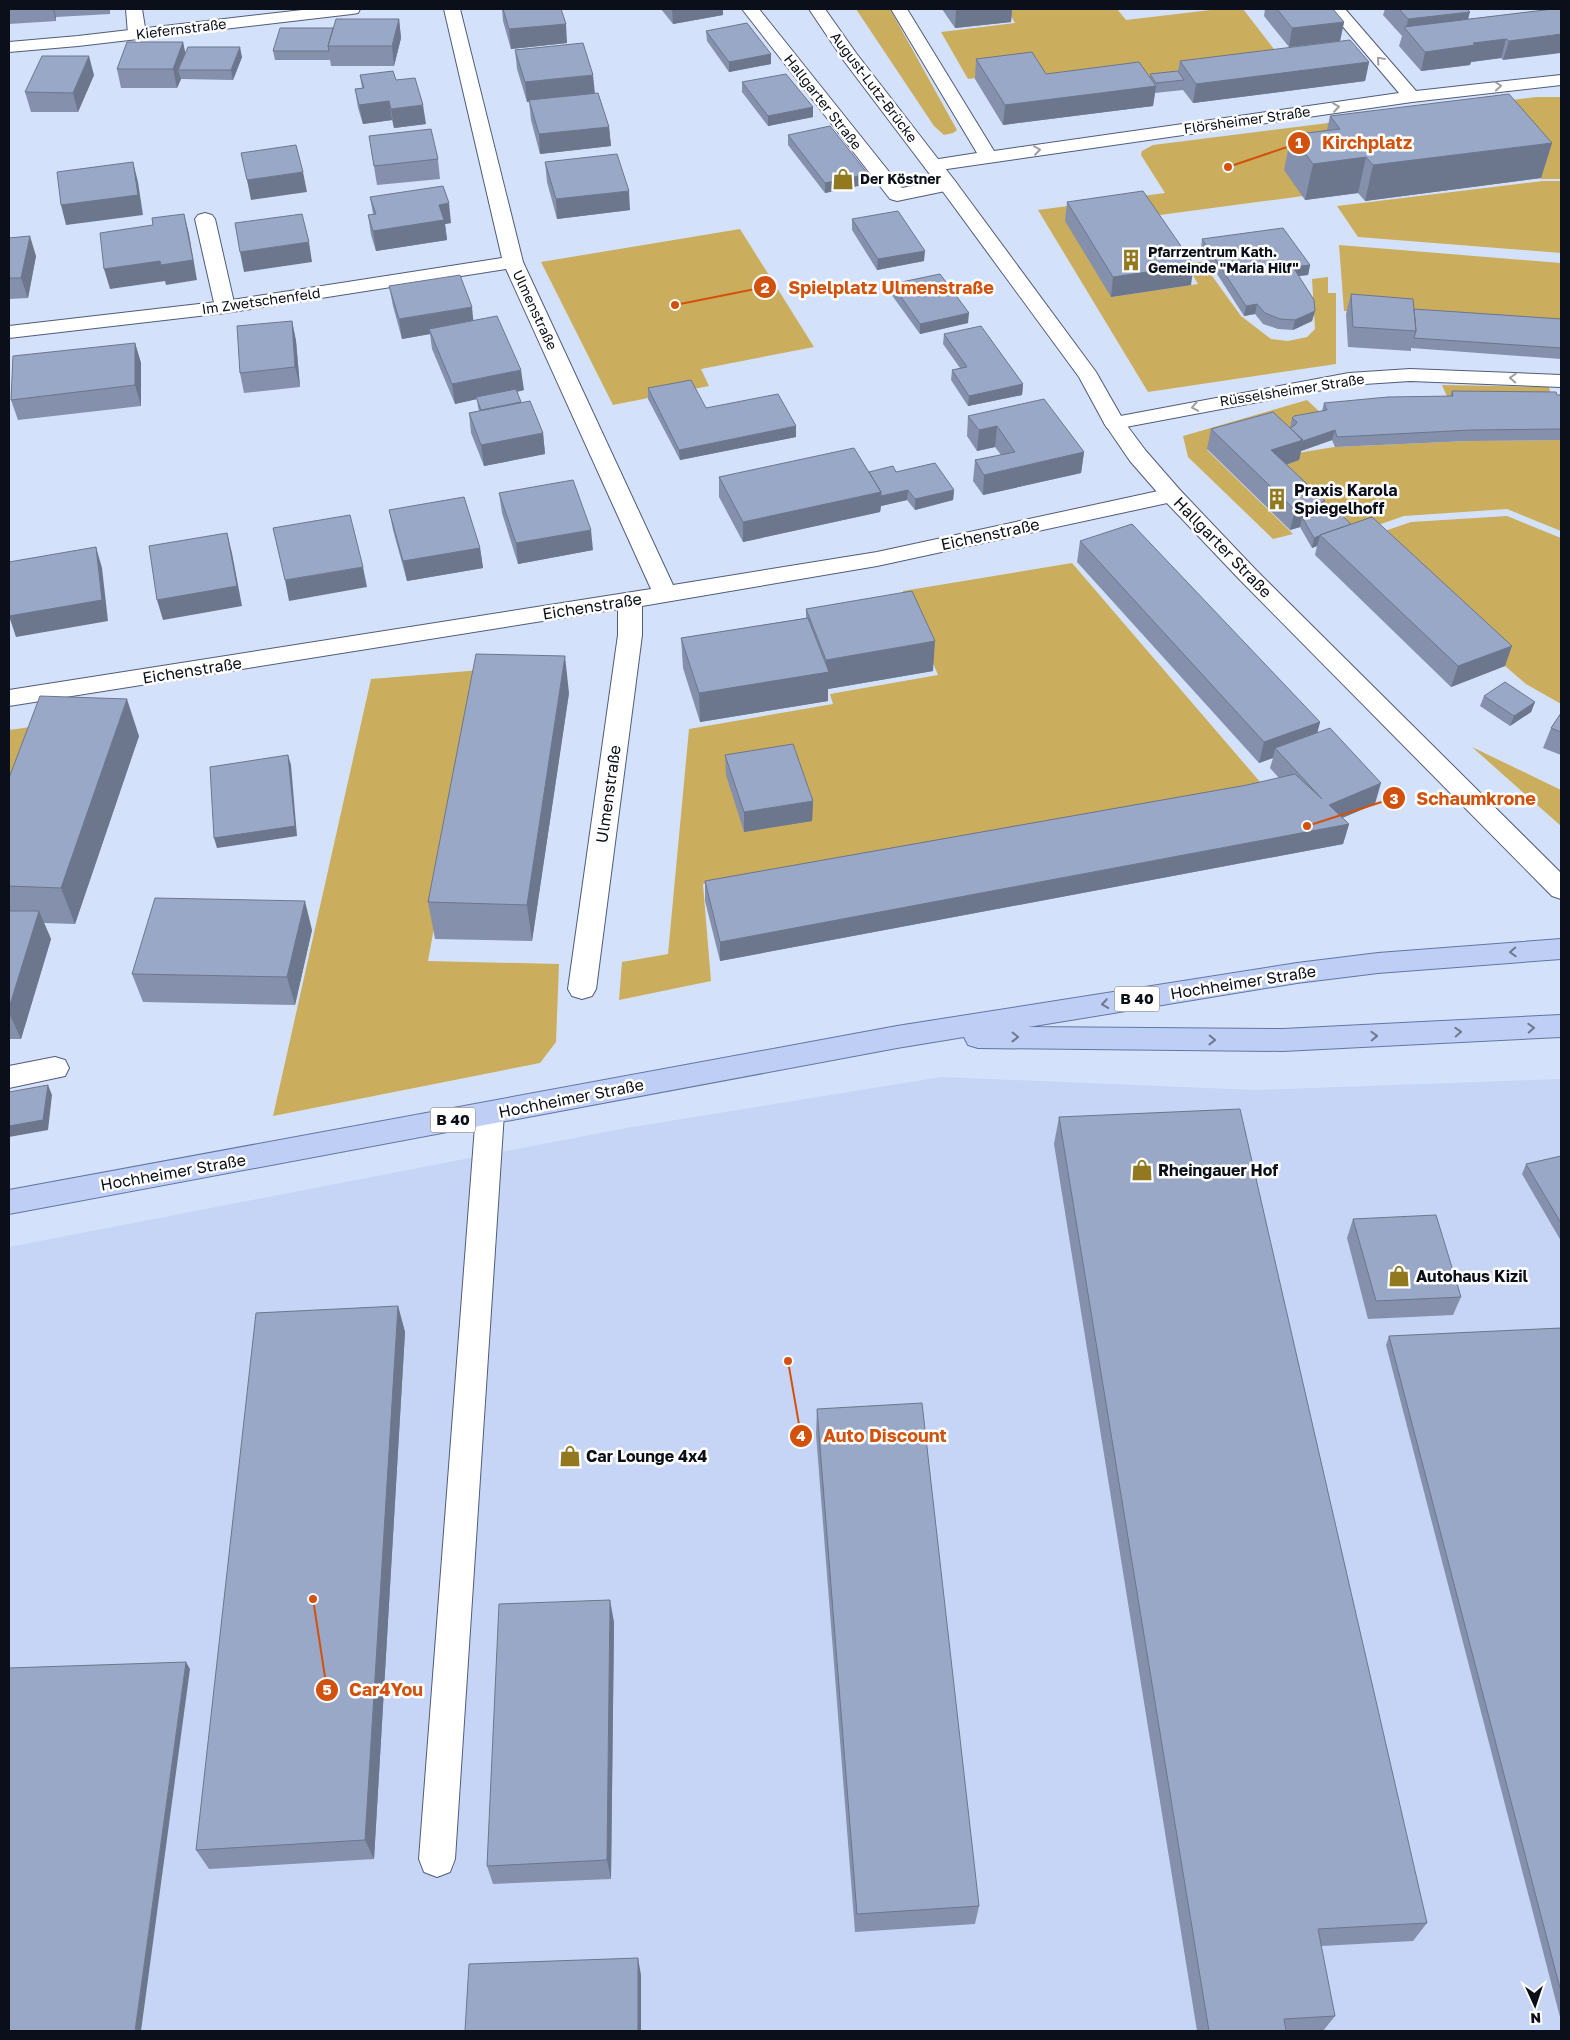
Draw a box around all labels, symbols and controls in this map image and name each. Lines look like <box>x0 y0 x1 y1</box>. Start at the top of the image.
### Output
street label: Kiefernstraße <box>135 15 227 42</box>
street label: August-Lutz-Brücke <box>827 28 921 145</box>
street label: Hallgarter Straße <box>781 51 866 153</box>
one-way arrow <box>1377 57 1386 66</box>
one-way arrow <box>1494 81 1502 92</box>
street label: Flörsheimer Straße <box>1183 102 1311 137</box>
one-way arrow <box>1333 102 1341 113</box>
callout: Kirchplatz <box>1287 126 1422 159</box>
text: Kirchplatz <box>1322 131 1412 153</box>
text: 1 <box>1295 133 1303 151</box>
one-way arrow <box>1033 145 1041 155</box>
shop icon: Der Köstner <box>830 166 856 192</box>
place label: Der Köstner <box>860 170 942 187</box>
place label: Pfarrzentrum Kath. Gemeinde "Maria Hilf" <box>1148 243 1299 276</box>
building icon: Pfarrzentrum Kath. Gemeinde "Maria Hilf" <box>1118 247 1144 273</box>
street label: Ulmenstraße <box>510 267 561 352</box>
callout: Spielplatz Ulmenstraße <box>753 271 1003 304</box>
text: Spielplatz Ulmenstraße <box>788 276 994 298</box>
text: 2 <box>760 278 770 296</box>
street label: Im Zwetschenfeld <box>200 284 321 317</box>
street label: Rüsselsheimer Straße <box>1218 370 1365 409</box>
one-way arrow <box>1508 373 1516 384</box>
one-way arrow <box>1191 401 1200 412</box>
place label: Praxis Karola Spiegelhoff <box>1294 480 1398 518</box>
building icon: Praxis Karola Spiegelhoff <box>1264 486 1290 512</box>
street label: Hallgarter Straße <box>1170 492 1276 602</box>
street label: Eichenstraße <box>939 514 1041 554</box>
street label: Eichenstraße <box>541 588 643 624</box>
street label: Eichenstraße <box>141 652 243 688</box>
street label: Ulmenstraße <box>591 744 625 844</box>
callout: Schaumkrone <box>1381 782 1546 815</box>
text: Schaumkrone <box>1416 787 1536 809</box>
text: 3 <box>1389 789 1399 807</box>
one-way arrow <box>1508 946 1516 957</box>
street label: Hochheimer Straße <box>1169 961 1317 1003</box>
road number: B 40 <box>1114 986 1160 1012</box>
one-way arrow <box>1101 998 1109 1008</box>
one-way arrow <box>1528 1022 1536 1033</box>
one-way arrow <box>1454 1026 1462 1037</box>
one-way arrow <box>1370 1031 1378 1041</box>
one-way arrow <box>1012 1032 1020 1043</box>
one-way arrow <box>1208 1035 1216 1045</box>
street label: Hochheimer Straße <box>497 1074 645 1122</box>
road number: B 40 <box>430 1108 476 1132</box>
street label: Hochheimer Straße <box>99 1149 247 1195</box>
shop icon: Rheingauer Hof <box>1129 1157 1155 1183</box>
place label: Rheingauer Hof <box>1158 1160 1278 1180</box>
shop icon: Autohaus Kizil <box>1386 1263 1412 1289</box>
place label: Autohaus Kizil <box>1416 1266 1529 1286</box>
callout: Auto Discount <box>789 1419 957 1452</box>
text: Auto Discount <box>823 1424 947 1446</box>
text: 4 <box>796 1426 806 1444</box>
shop icon: Car Lounge 4x4 <box>557 1443 583 1469</box>
place label: Car Lounge 4x4 <box>586 1446 707 1466</box>
callout: Car4You <box>314 1674 433 1707</box>
text: Car4You <box>349 1678 423 1700</box>
text: 5 <box>322 1680 332 1698</box>
north arrow <box>1510 1980 1560 2030</box>
text: N <box>1530 2010 1541 2027</box>

